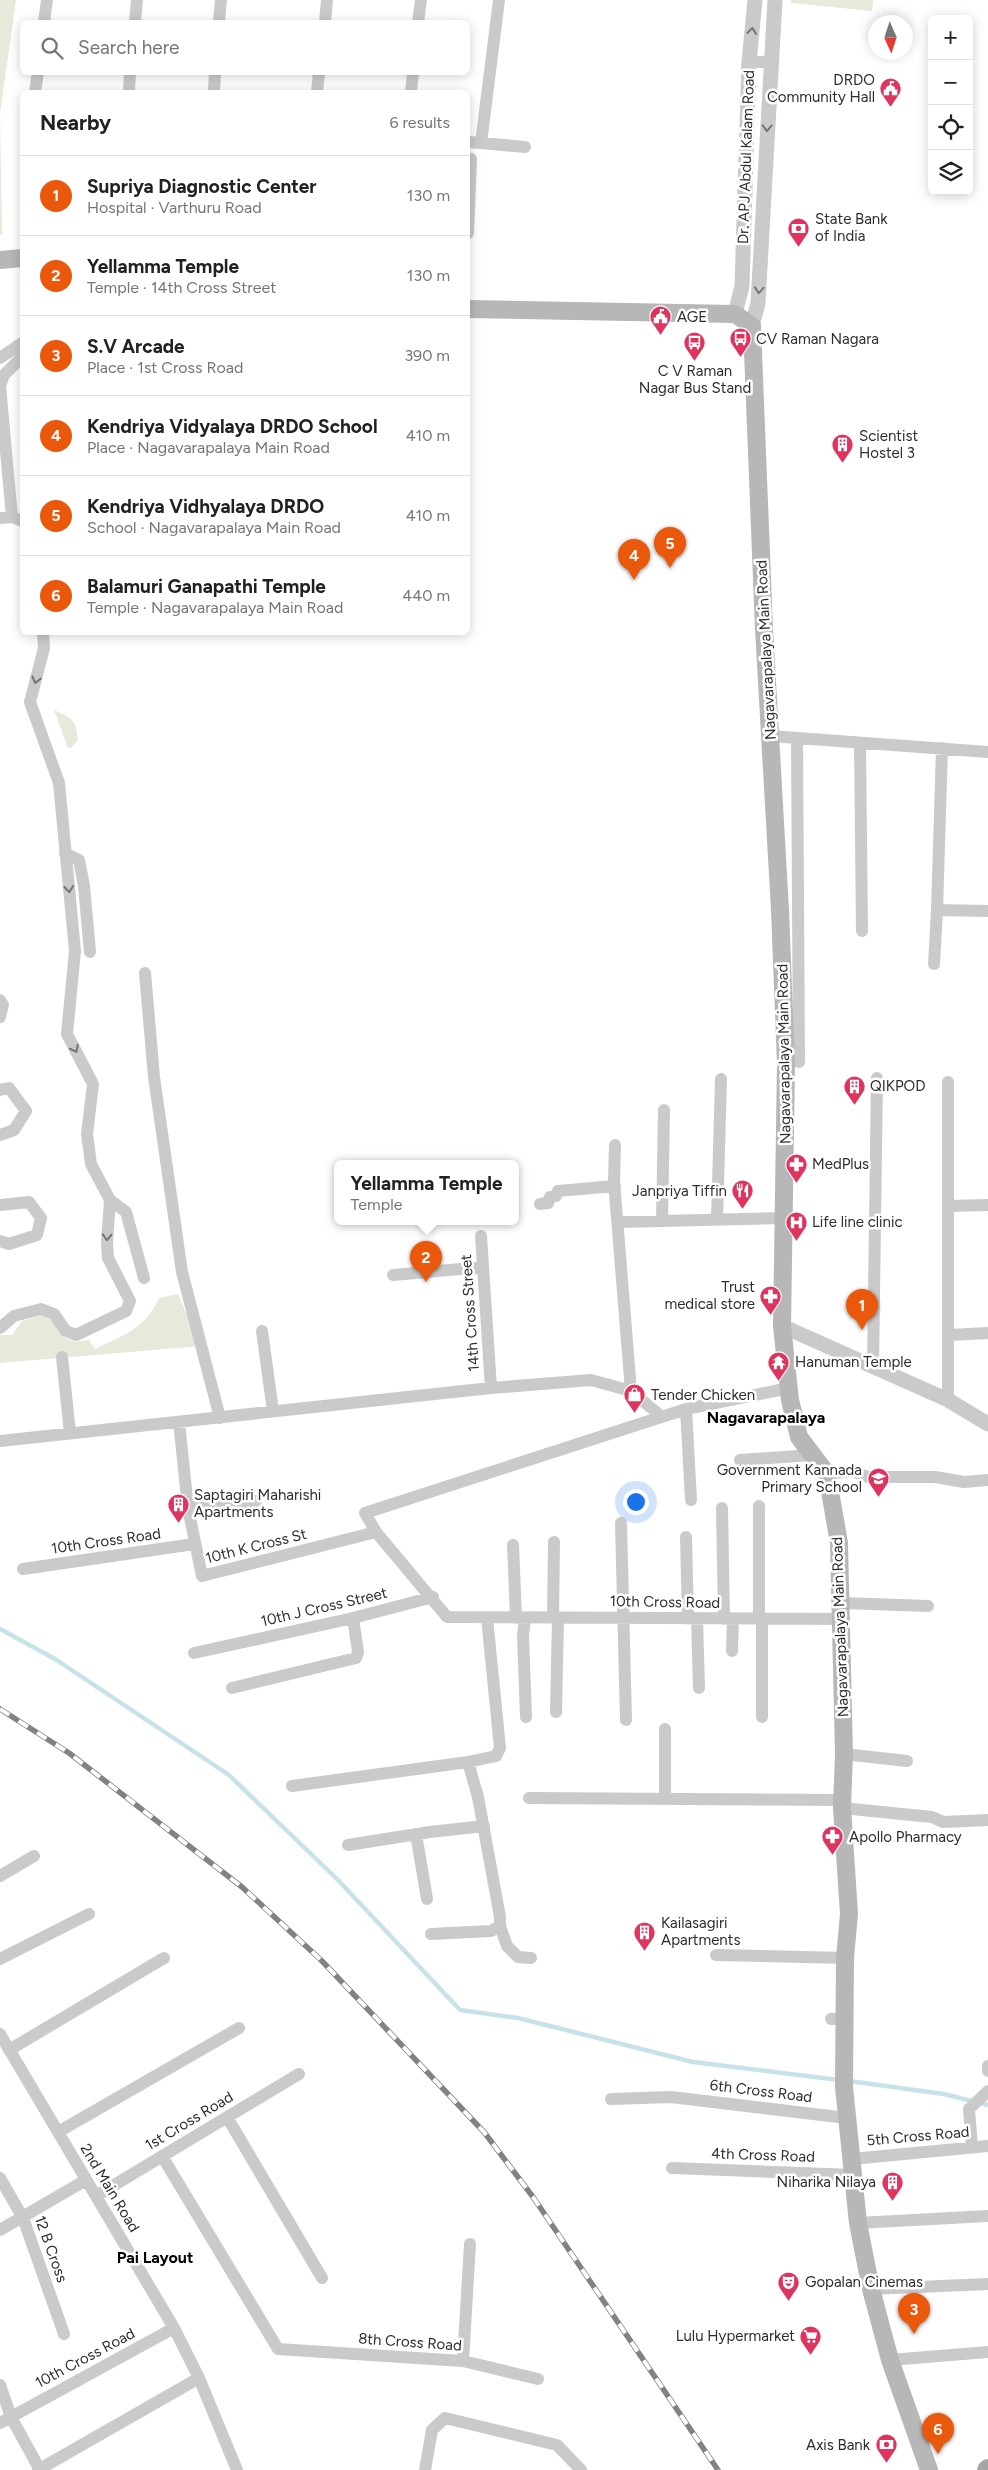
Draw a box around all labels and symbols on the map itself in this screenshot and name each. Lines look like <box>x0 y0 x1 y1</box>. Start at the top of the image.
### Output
north arrow <box>868 15 913 60</box>
one-way arrow <box>746 27 757 35</box>
street label: Dr. APJ Abdul Kalam Road <box>734 70 758 244</box>
place label: DRDO Community Hall <box>767 71 875 106</box>
public building icon: DRDO Community Hall <box>879 77 903 108</box>
one-way arrow <box>761 124 772 132</box>
place label: State Bank of India <box>815 210 888 245</box>
bank icon: State Bank of India <box>787 216 811 247</box>
one-way arrow <box>754 286 765 294</box>
public building icon: AGE <box>649 305 673 336</box>
place label: AGE <box>677 308 707 326</box>
bus stop icon: CV Raman Nagara <box>728 327 752 358</box>
bus stop icon: C V Raman Nagar Bus Stand <box>683 330 707 361</box>
place label: CV Raman Nagara <box>756 330 879 348</box>
place label: C V Raman Nagar Bus Stand <box>639 362 751 397</box>
place label: Scientist Hostel 3 <box>859 427 919 462</box>
building icon: Scientist Hostel 3 <box>831 433 855 464</box>
pin: 5 <box>654 527 686 568</box>
pin: 4 <box>618 539 650 580</box>
street label: Nagavarapalaya Main Road <box>752 559 780 741</box>
one-way arrow <box>31 676 41 684</box>
one-way arrow <box>63 885 74 893</box>
street label: Nagavarapalaya Main Road <box>773 964 795 1144</box>
one-way arrow <box>69 1044 79 1053</box>
building icon: QIKPOD <box>842 1074 866 1105</box>
place label: QIKPOD <box>870 1077 926 1095</box>
pharmacy icon: MedPlus <box>784 1152 808 1183</box>
place label: MedPlus <box>812 1155 869 1173</box>
restaurant icon: Janpriya Tiffin <box>731 1179 755 1210</box>
place label: Janpriya Tiffin <box>632 1182 727 1200</box>
hospital icon: Life line clinic <box>784 1210 808 1241</box>
place label: Life line clinic <box>812 1213 903 1231</box>
one-way arrow <box>102 1233 113 1241</box>
pin: 2 <box>410 1241 442 1282</box>
street label: 14th Cross Street <box>457 1253 483 1372</box>
place label: Trust medical store <box>664 1278 755 1313</box>
pharmacy icon: Trust medical store <box>759 1284 783 1315</box>
pin: 1 <box>846 1289 878 1330</box>
temple icon: Hanuman Temple <box>767 1350 791 1381</box>
place label: Hanuman Temple <box>795 1353 912 1371</box>
shop icon: Tender Chicken <box>623 1383 647 1414</box>
place label: Tender Chicken <box>651 1386 755 1404</box>
district label: Nagavarapalaya <box>707 1408 825 1427</box>
place label: Government Kannada Primary School <box>717 1461 862 1496</box>
school or university icon: Government Kannada Primary School <box>866 1467 890 1498</box>
place label: Saptagiri Maharishi Apartments <box>194 1486 321 1521</box>
your location <box>623 1489 649 1515</box>
building icon: Saptagiri Maharishi Apartments <box>166 1492 190 1523</box>
street label: 10th Cross Road <box>50 1524 162 1558</box>
street label: 10th K Cross St <box>204 1525 309 1567</box>
street label: Nagavarapalaya Main Road <box>828 1537 852 1717</box>
street label: 10th J Cross Street <box>259 1584 389 1630</box>
street label: 10th Cross Road <box>610 1592 720 1612</box>
pharmacy icon: Apollo Pharmacy <box>821 1825 845 1856</box>
place label: Apollo Pharmacy <box>849 1828 962 1846</box>
place label: Kailasagiri Apartments <box>661 1914 740 1949</box>
building icon: Kailasagiri Apartments <box>633 1920 657 1951</box>
street label: 6th Cross Road <box>709 2076 813 2106</box>
street label: 1st Cross Road <box>142 2088 236 2154</box>
street label: 5th Cross Road <box>866 2123 970 2149</box>
street label: 2nd Main Road <box>77 2141 143 2235</box>
street label: 4th Cross Road <box>711 2144 815 2166</box>
building icon: Niharika Nilaya <box>880 2170 904 2201</box>
place label: Niharika Nilaya <box>777 2173 876 2191</box>
street label: 12 B Cross <box>31 2213 71 2285</box>
district label: Pai Layout <box>117 2248 193 2267</box>
theatre icon: Gopalan Cinemas <box>777 2270 801 2301</box>
place label: Gopalan Cinemas <box>805 2273 923 2291</box>
pin: 3 <box>898 2293 930 2334</box>
street label: 10th Cross Road <box>32 2324 138 2392</box>
supermarket icon: Lulu Hypermarket <box>799 2324 823 2355</box>
place label: Lulu Hypermarket <box>676 2327 795 2345</box>
street label: 8th Cross Road <box>358 2329 462 2355</box>
pin: 6 <box>922 2413 954 2454</box>
bank icon: Axis Bank <box>874 2433 898 2464</box>
place label: Axis Bank <box>806 2436 871 2454</box>

